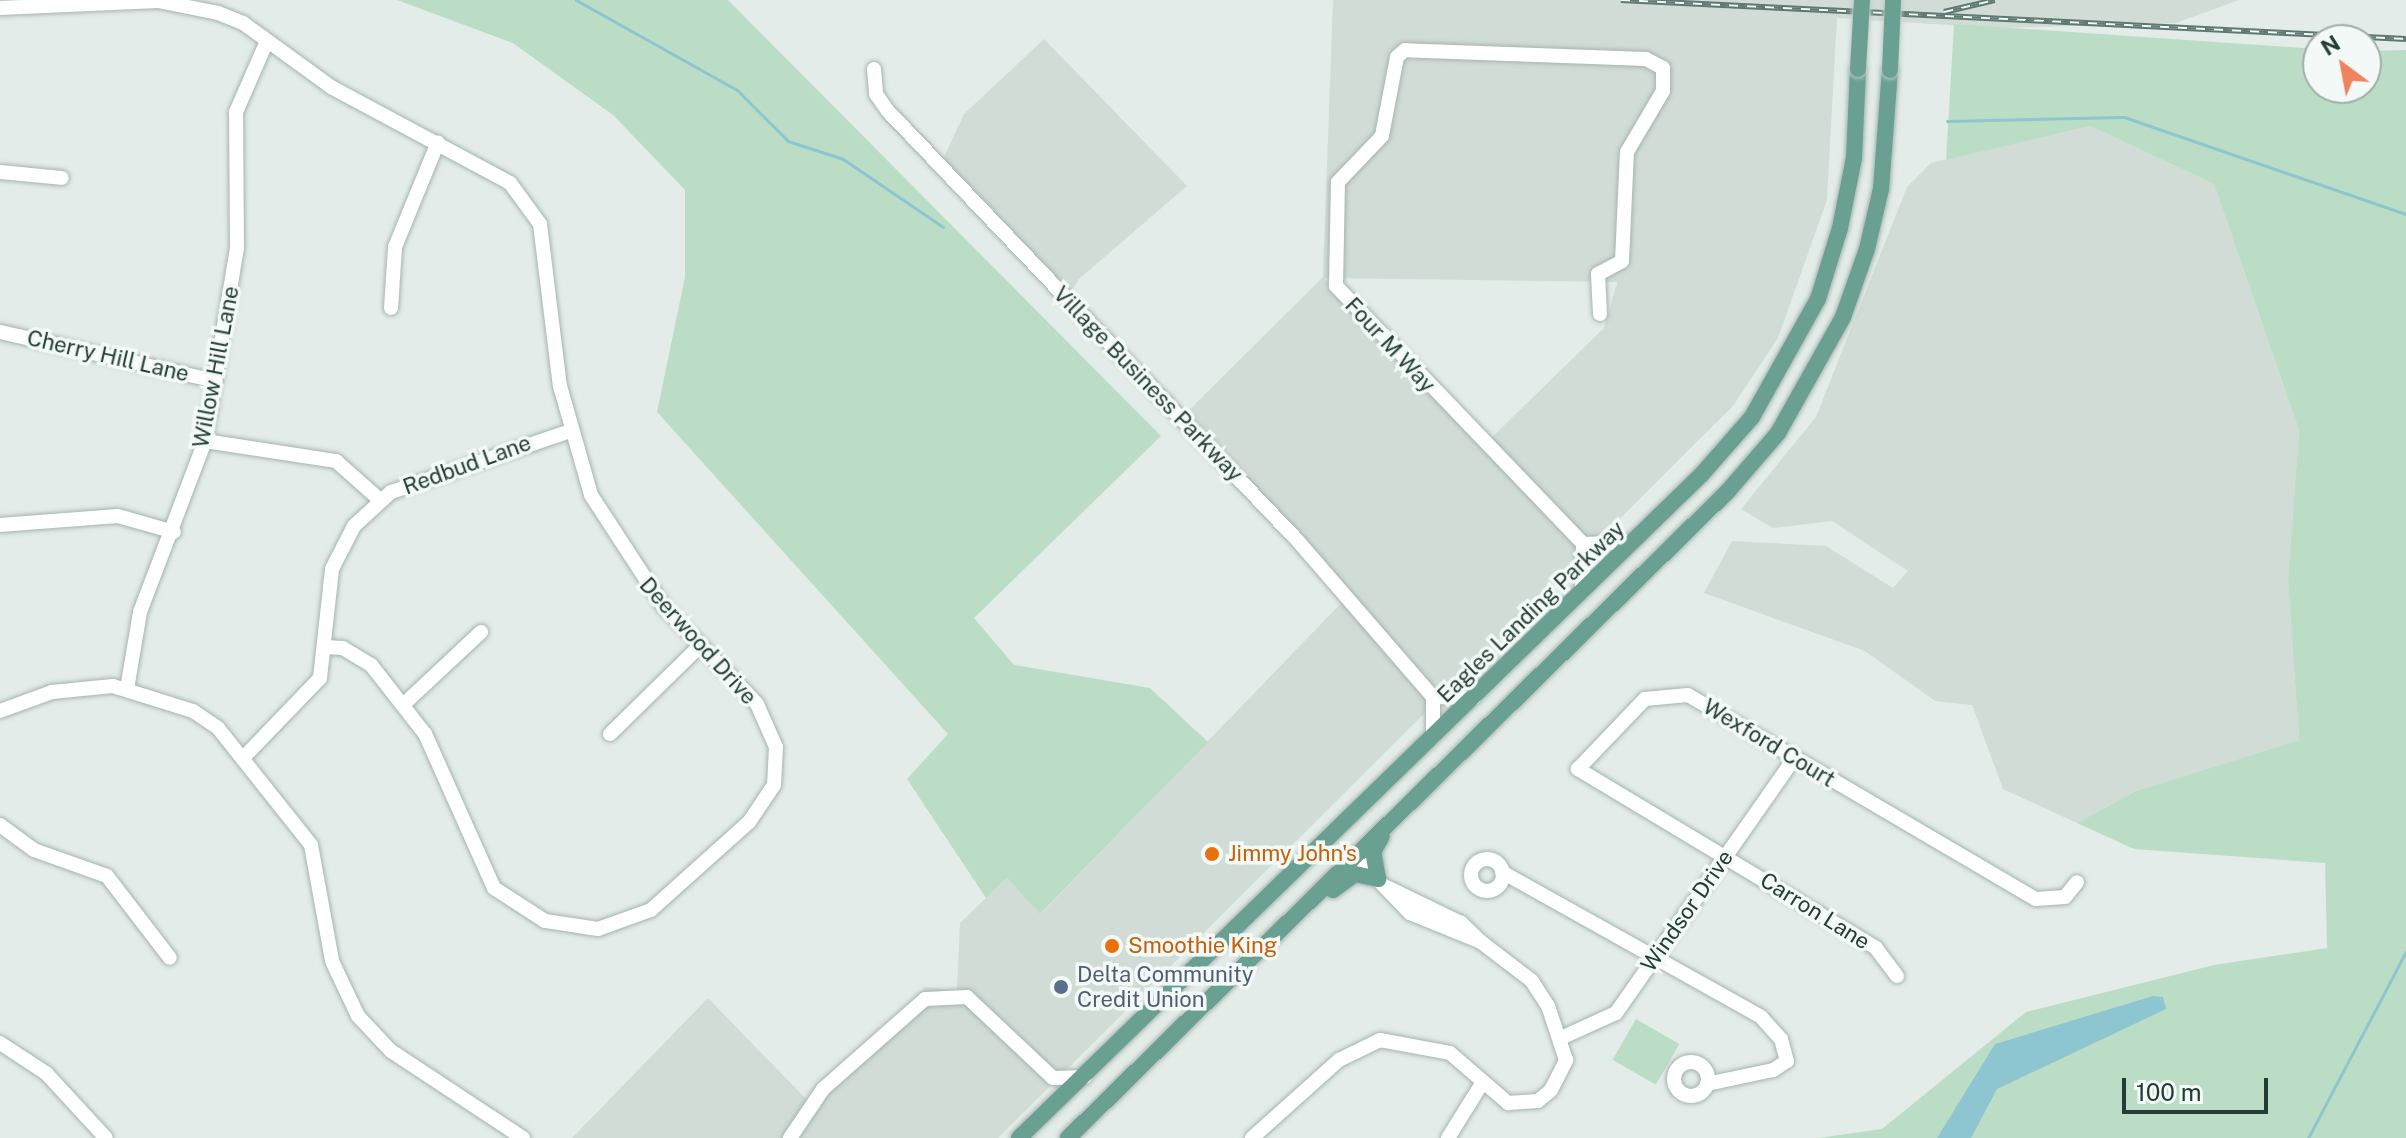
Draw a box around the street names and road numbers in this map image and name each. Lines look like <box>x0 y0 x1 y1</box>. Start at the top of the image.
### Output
street label: Village Business Parkway <box>1048 281 1248 487</box>
street label: Willow Hill Lane <box>187 284 245 450</box>
street label: Four M Way <box>1339 292 1441 398</box>
street label: Cherry Hill Lane <box>24 325 192 387</box>
street label: Redbud Lane <box>399 430 535 500</box>
street label: Eagles Landing Parkway <box>1432 516 1630 708</box>
street label: Deerwood Drive <box>634 572 762 710</box>
street label: Wexford Court <box>1698 693 1840 793</box>
street label: Windsor Drive <box>1635 845 1739 977</box>
street label: Carron Lane <box>1755 867 1875 955</box>

